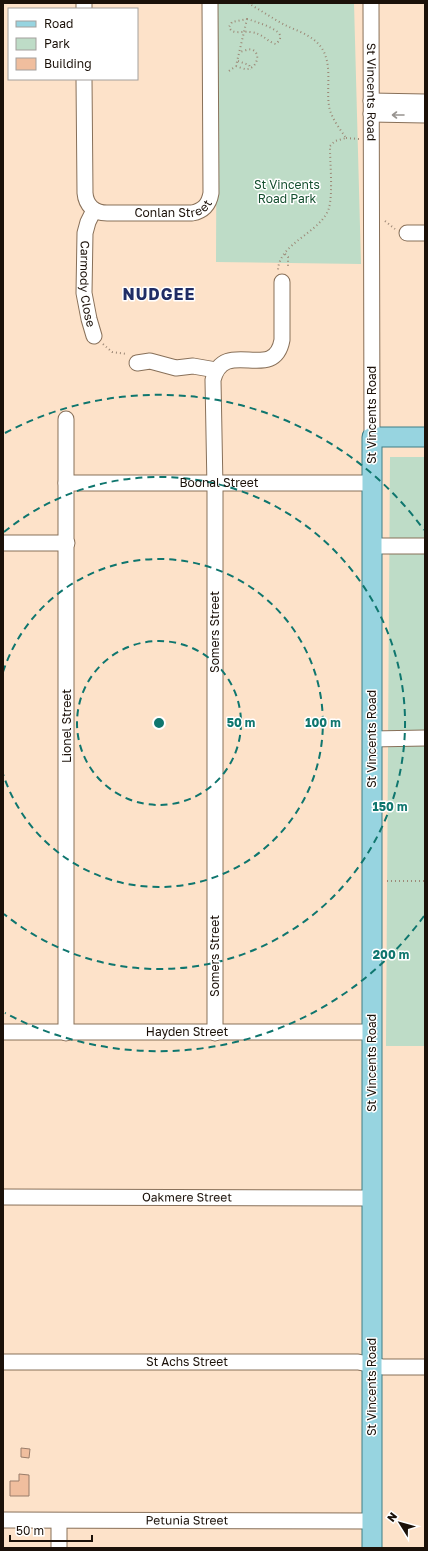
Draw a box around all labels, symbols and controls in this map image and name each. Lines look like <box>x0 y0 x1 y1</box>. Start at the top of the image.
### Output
legend <box>8 8 138 80</box>
text: Road <box>44 16 73 31</box>
text: Park <box>44 36 70 51</box>
street label: St Vincents Road <box>364 43 379 141</box>
text: Building <box>44 56 92 71</box>
one-way arrow <box>392 111 405 118</box>
park label: St Vincents Road Park <box>254 177 320 206</box>
street label: Conlan Street <box>134 197 215 220</box>
street label: Carmody Close <box>77 241 99 329</box>
district label: NUDGEE <box>122 284 196 304</box>
street label: St Vincents Road <box>364 366 379 464</box>
street label: Boonal Street <box>179 475 259 490</box>
street label: Somers Street <box>207 591 222 673</box>
street label: Lionel Street <box>59 689 74 763</box>
street label: St Vincents Road <box>364 690 379 788</box>
text: 50 m <box>227 715 255 730</box>
text: 100 m <box>305 715 341 730</box>
centre of rings <box>152 716 166 730</box>
text: 150 m <box>373 799 407 814</box>
street label: Somers Street <box>207 915 222 997</box>
text: 200 m <box>373 947 409 962</box>
street label: St Vincents Road <box>364 1014 379 1112</box>
street label: Hayden Street <box>146 1024 228 1039</box>
street label: Oakmere Street <box>142 1189 232 1205</box>
street label: St Vincents Road <box>364 1338 379 1436</box>
street label: St Achs Street <box>146 1354 228 1369</box>
north arrow <box>380 1503 420 1543</box>
text: N <box>384 1509 399 1524</box>
street label: Petunia Street <box>146 1512 229 1528</box>
scale bar <box>10 1517 92 1543</box>
text: 50 m <box>16 1523 44 1538</box>

